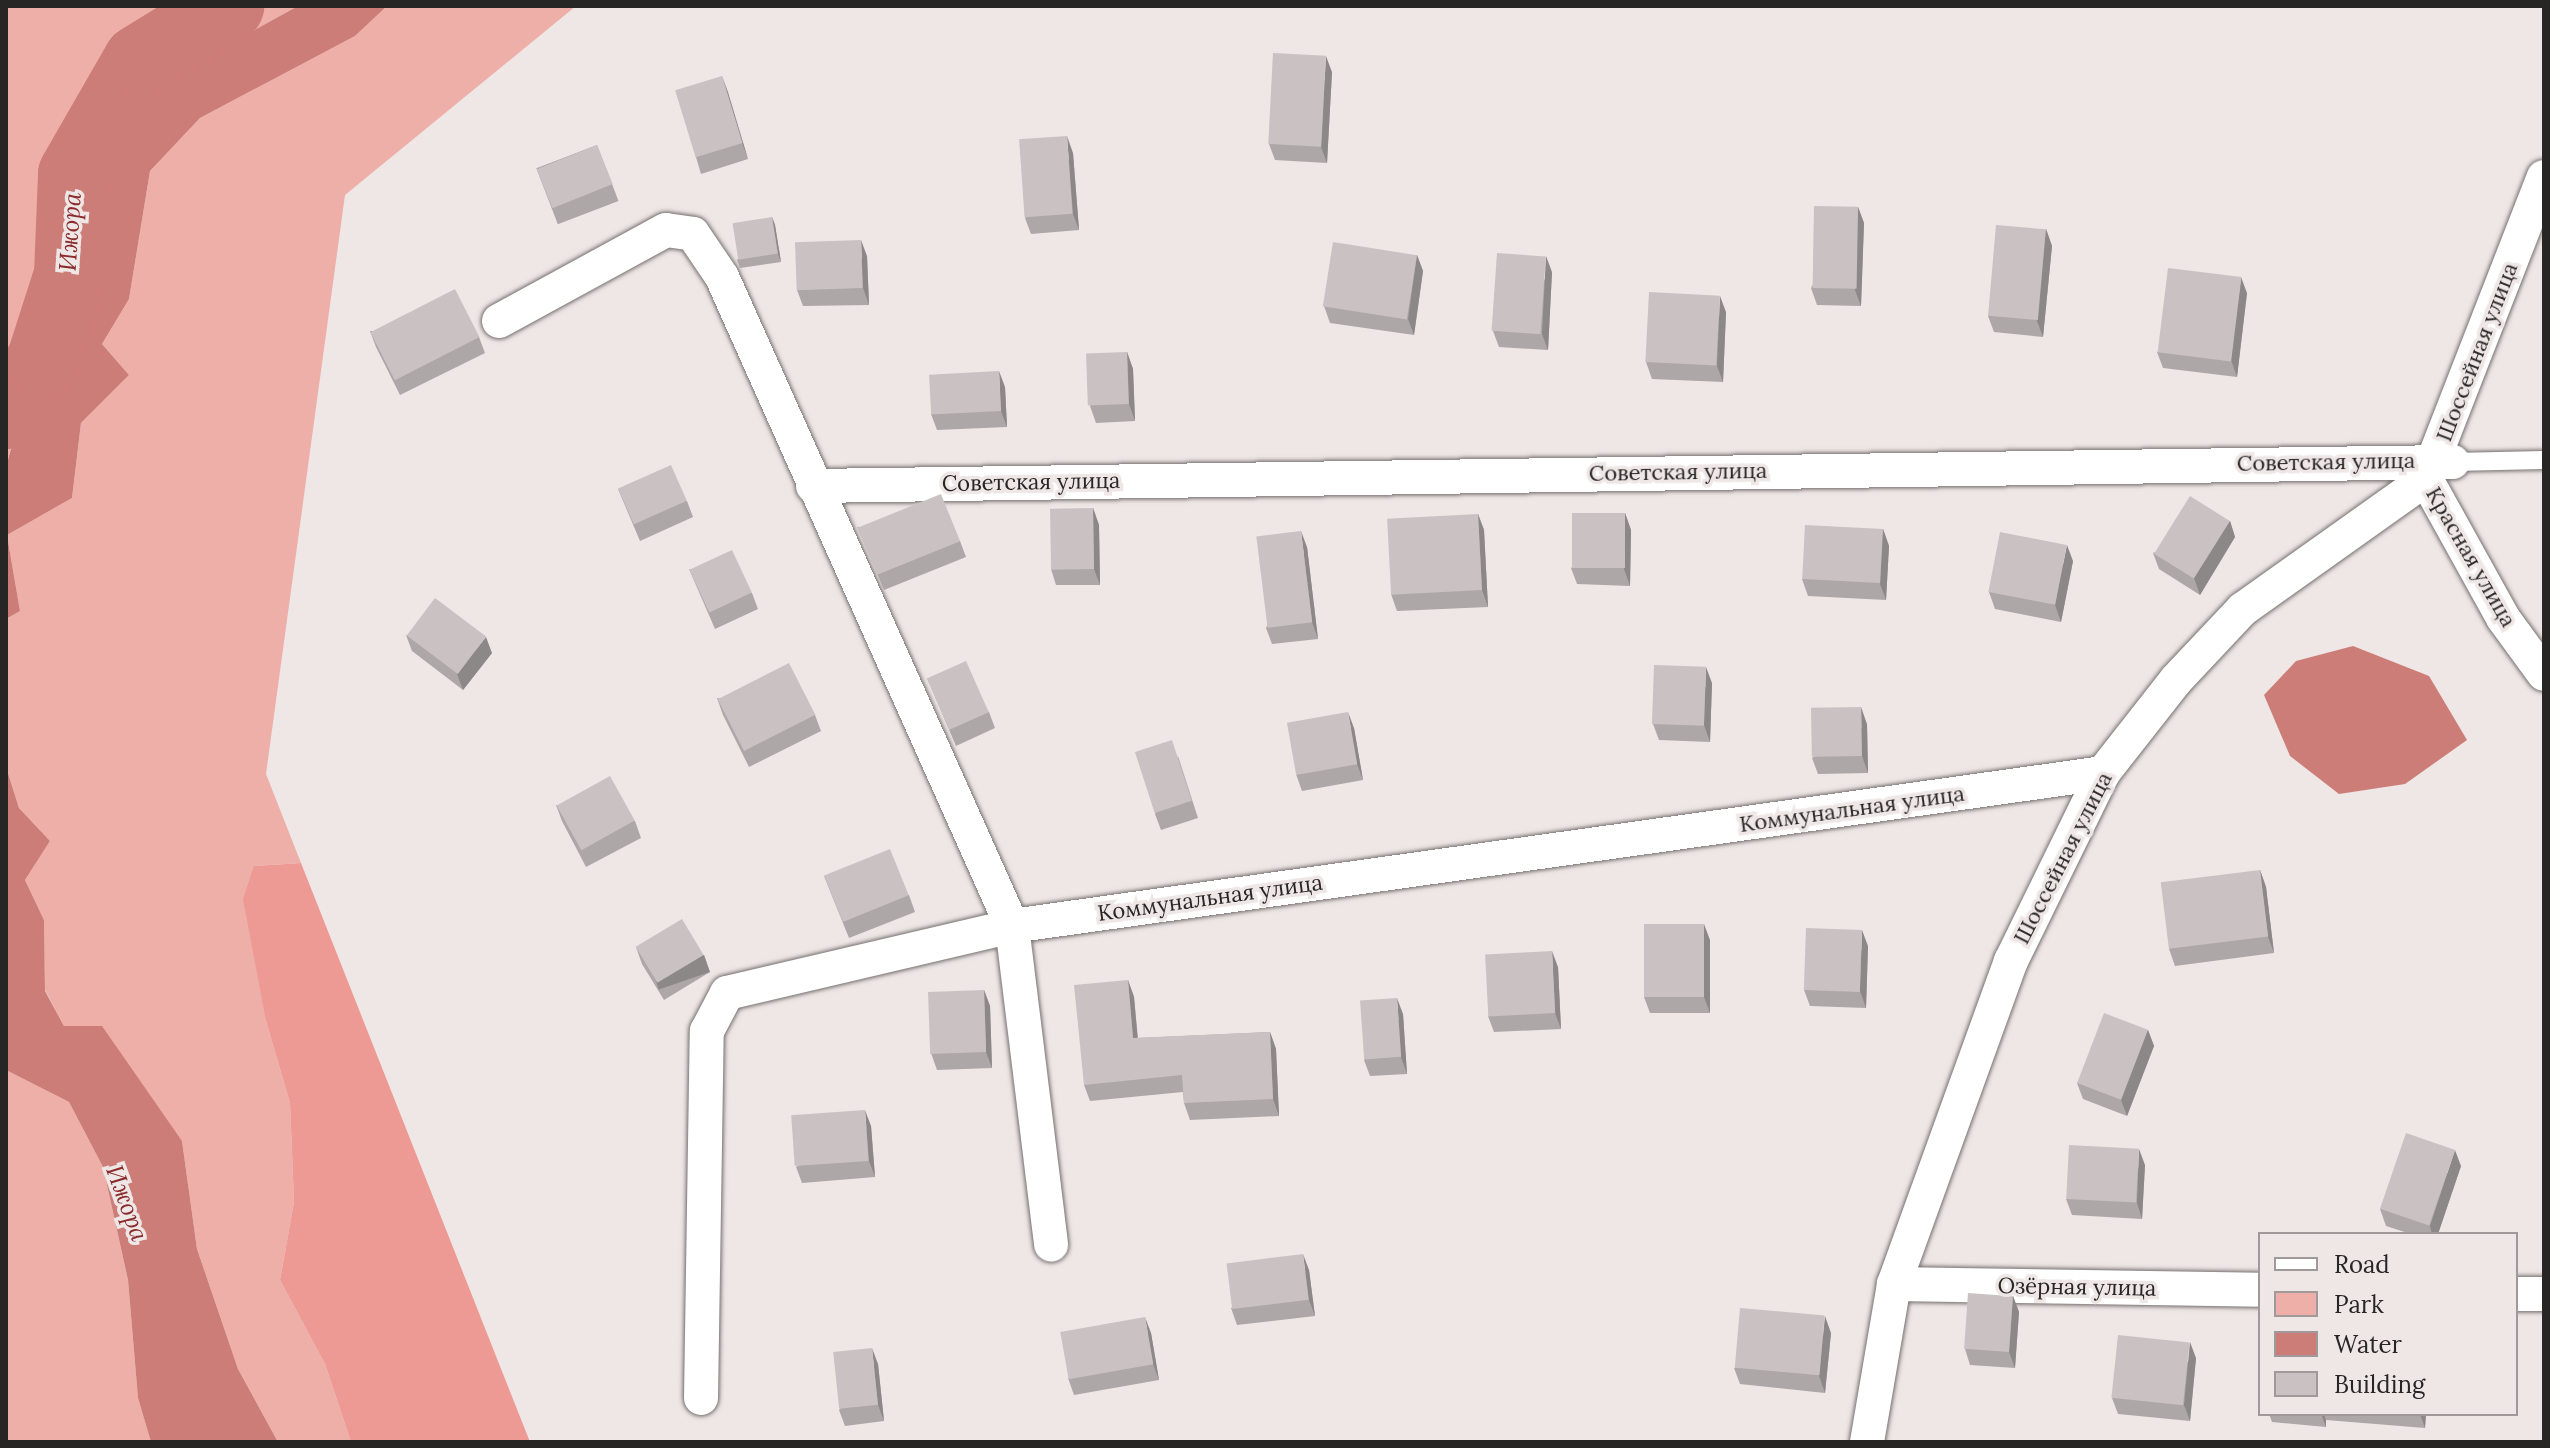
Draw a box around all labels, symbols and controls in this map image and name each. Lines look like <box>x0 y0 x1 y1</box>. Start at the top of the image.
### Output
water label: Ижора <box>53 192 87 272</box>
street label: Шоссейная улица <box>2431 259 2523 445</box>
street label: Советская улица <box>2237 447 2415 477</box>
street label: Советская улица <box>1589 457 1767 487</box>
street label: Советская улица <box>942 467 1120 497</box>
street label: Красная улица <box>2420 482 2522 632</box>
street label: Шоссейная улица <box>2008 768 2118 948</box>
street label: Коммунальная улица <box>1738 780 1966 838</box>
street label: Коммунальная улица <box>1096 869 1324 927</box>
water label: Ижора <box>100 1161 154 1245</box>
legend <box>2258 1232 2518 1416</box>
text: Road <box>2334 1249 2390 1280</box>
street label: Озёрная улица <box>1997 1272 2157 1302</box>
text: Park <box>2334 1289 2384 1320</box>
text: Water <box>2334 1329 2402 1360</box>
text: Building <box>2334 1369 2425 1400</box>

